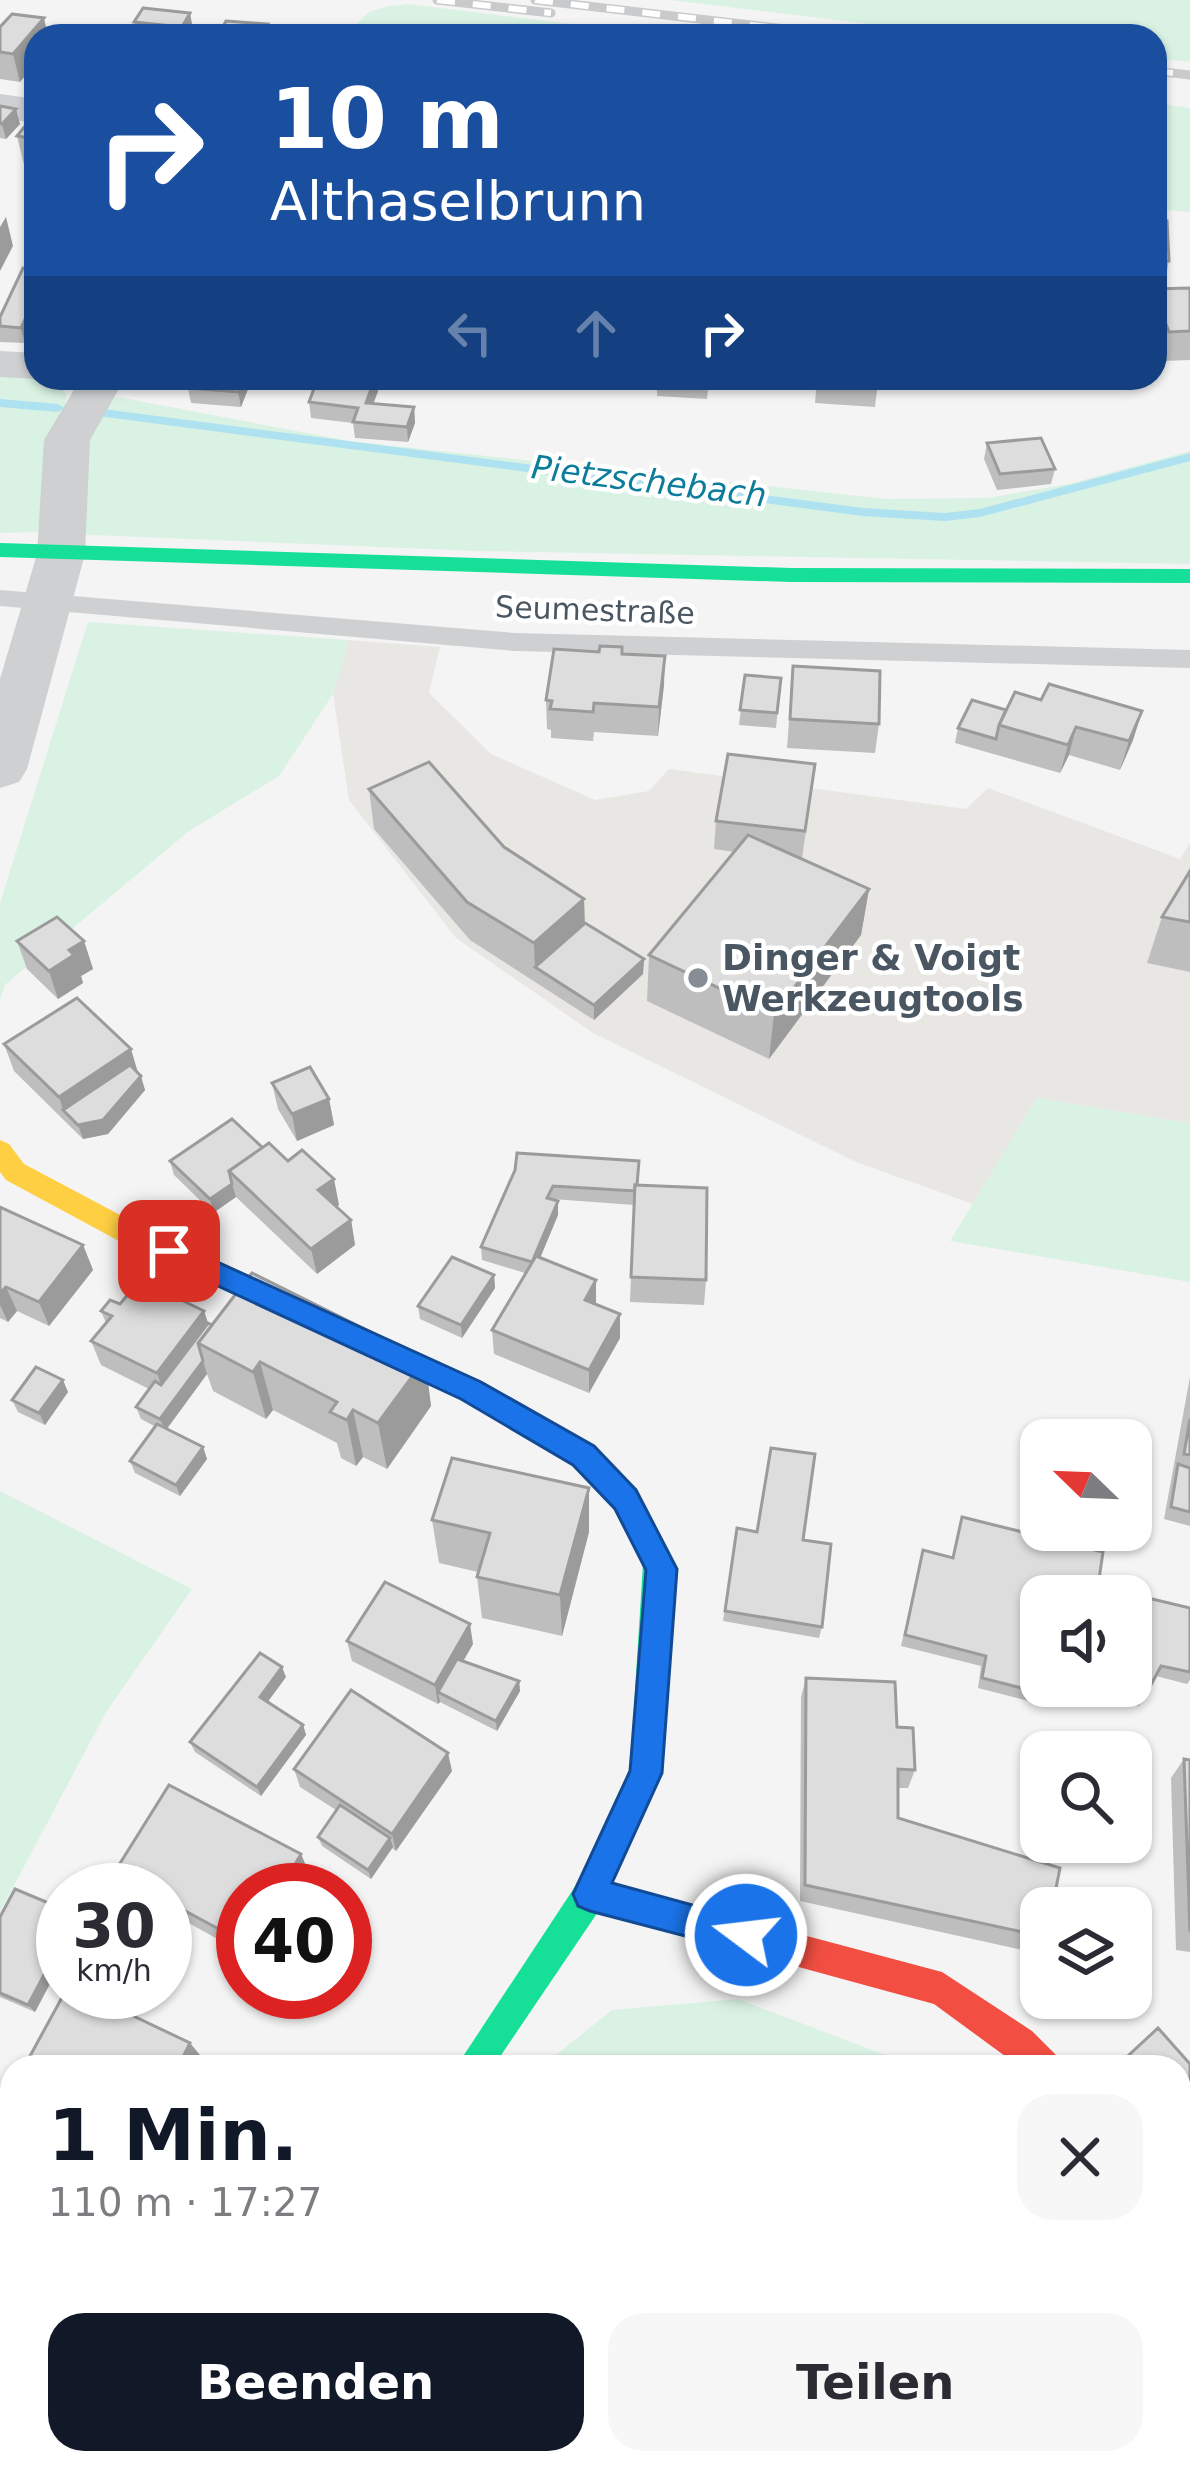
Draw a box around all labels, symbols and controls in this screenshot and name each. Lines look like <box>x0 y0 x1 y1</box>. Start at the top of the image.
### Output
text: 10 m <box>270 70 504 168</box>
icon: right <box>72 72 228 228</box>
text: Althaselbrunn <box>270 170 646 233</box>
icon: left <box>437 300 503 366</box>
icon: ahead <box>563 300 629 366</box>
icon: right <box>689 300 755 366</box>
water label: Pietzschebach <box>529 447 769 515</box>
street label: Seumestraße <box>495 589 695 631</box>
place label: Dinger & Voigt Werkzeugtools <box>722 937 1024 1019</box>
marker: Dinger & Voigt Werkzeugtools <box>685 965 711 991</box>
pin <box>118 1200 220 1302</box>
icon: arrive <box>136 1218 202 1284</box>
north arrow <box>1020 1419 1152 1551</box>
map controls <box>1020 1419 1152 2019</box>
button: sound <box>1020 1575 1152 1707</box>
button: search <box>1020 1731 1152 1863</box>
speed limit sign: 40 <box>216 1863 372 2019</box>
position arrow <box>683 1872 809 1998</box>
button: layers <box>1020 1887 1152 2019</box>
text: 30 <box>72 1891 156 1961</box>
text: km/h <box>76 1953 152 1988</box>
text: 1 Min. <box>48 2093 298 2177</box>
button: close <box>1017 2094 1143 2220</box>
text: 110 m · 17:27 <box>48 2180 322 2225</box>
button: Beenden <box>48 2313 584 2451</box>
button: Teilen <box>608 2313 1143 2451</box>

